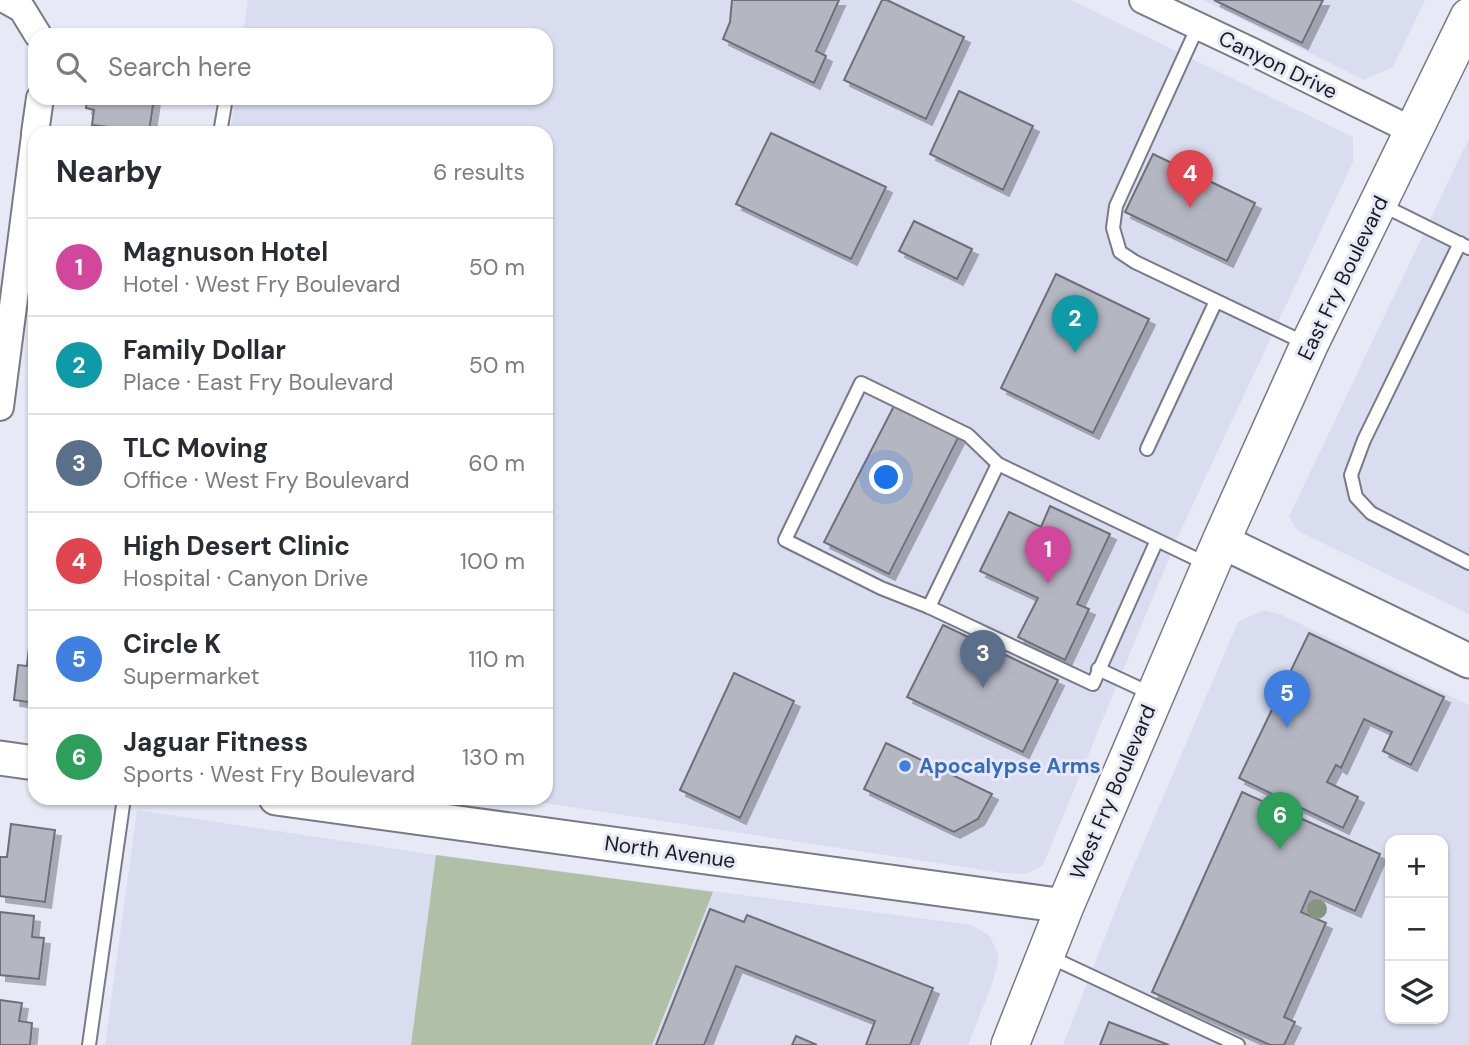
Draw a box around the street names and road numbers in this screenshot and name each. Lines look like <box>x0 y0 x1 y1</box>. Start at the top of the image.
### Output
street label: Canyon Drive <box>1214 24 1342 106</box>
street label: East Fry Boulevard <box>1291 191 1395 365</box>
street label: West Fry Boulevard <box>1064 700 1162 884</box>
street label: North Avenue <box>603 829 737 875</box>

